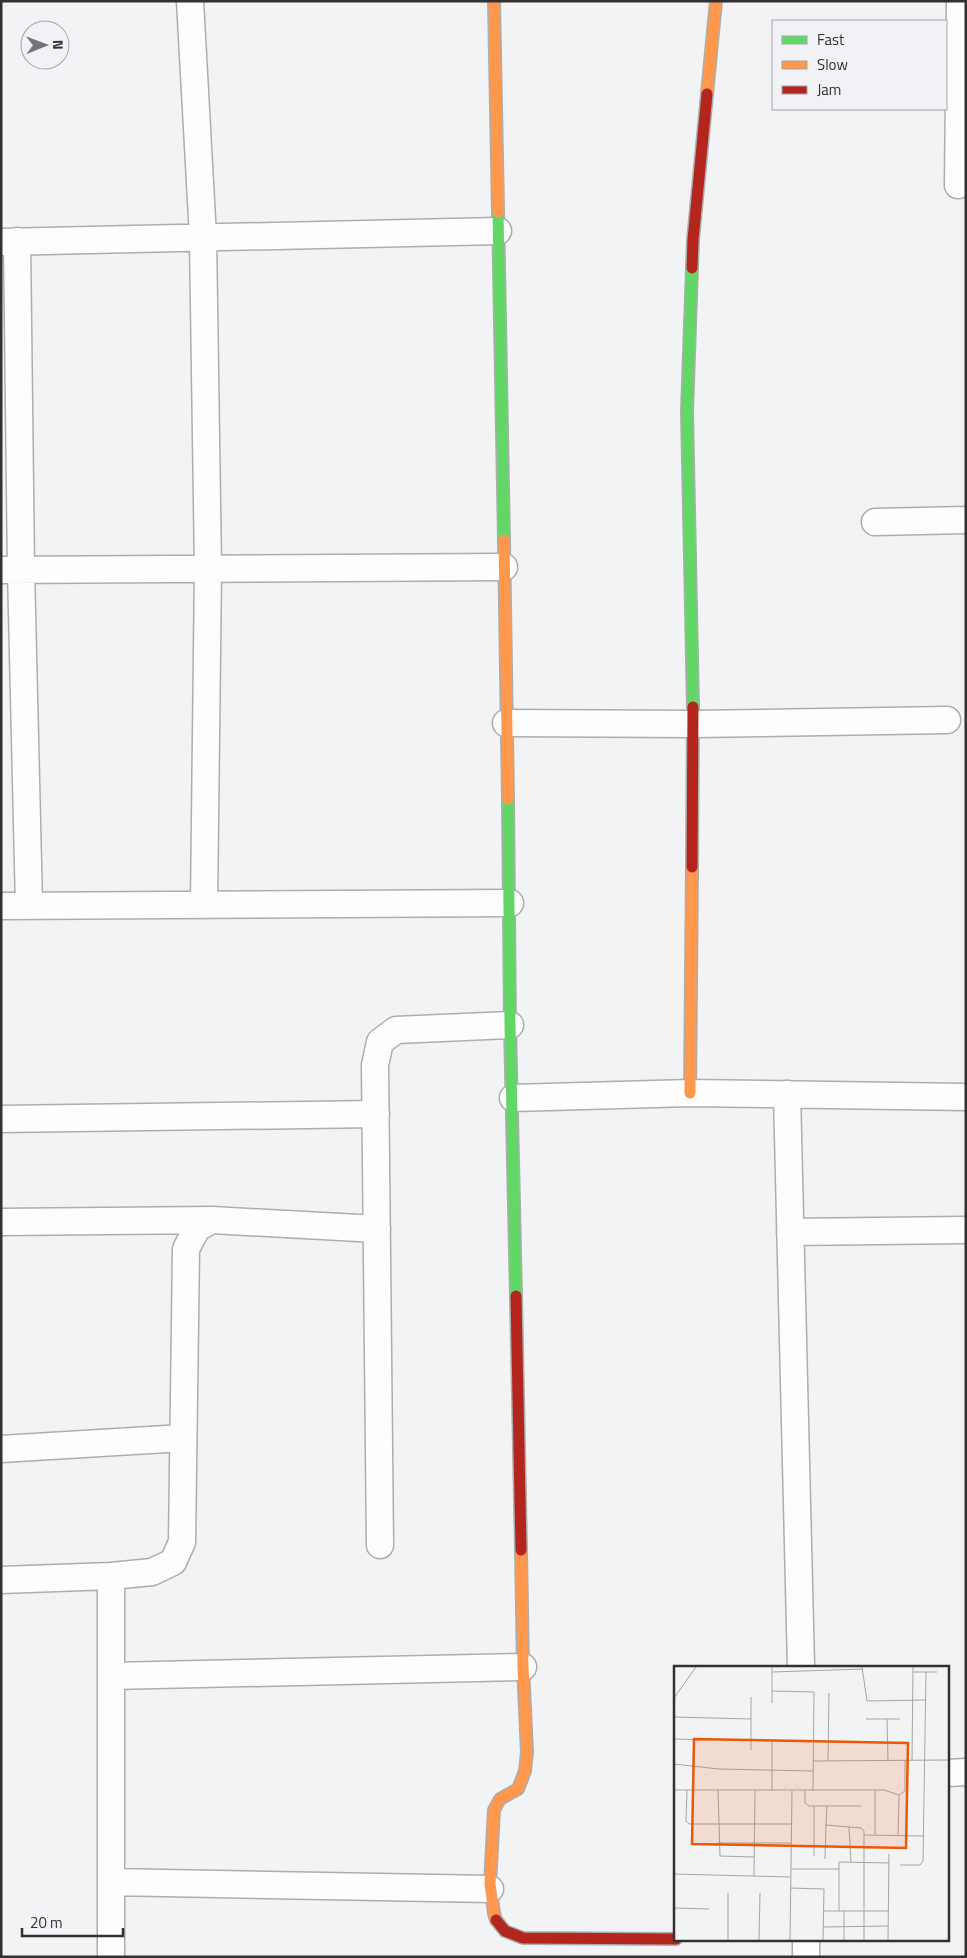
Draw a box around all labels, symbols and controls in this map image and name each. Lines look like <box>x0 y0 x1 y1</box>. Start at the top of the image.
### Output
north arrow <box>20 20 70 70</box>
legend <box>772 20 947 110</box>
text: Fast <box>817 28 845 51</box>
text: N <box>48 40 69 50</box>
text: Slow <box>817 53 848 76</box>
text: Jam <box>817 78 841 101</box>
inset map <box>674 1666 950 1940</box>
scale bar <box>22 1906 124 1938</box>
text: 20 m <box>30 1911 63 1934</box>

